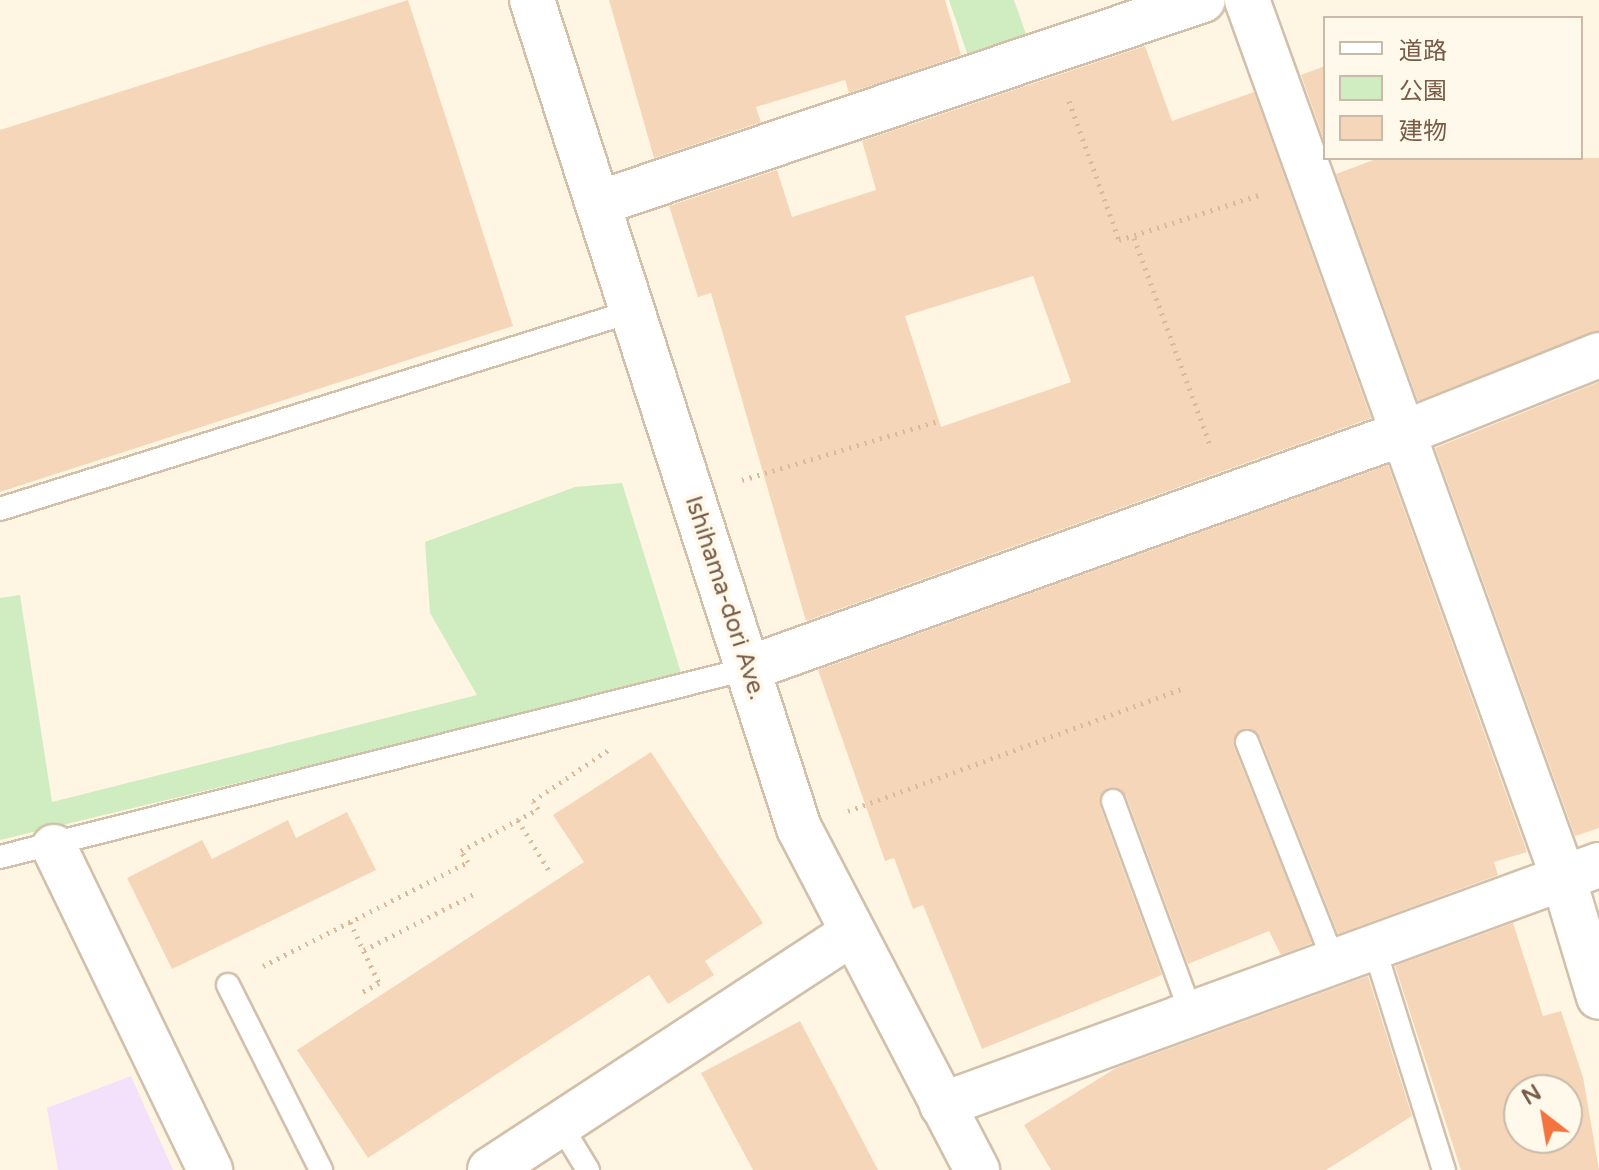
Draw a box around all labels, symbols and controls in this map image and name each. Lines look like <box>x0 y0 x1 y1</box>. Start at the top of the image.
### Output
legend <box>1323 16 1583 160</box>
text: 道路 <box>1399 37 1447 66</box>
text: 公園 <box>1399 77 1447 106</box>
text: 建物 <box>1399 117 1447 146</box>
street label: Ishihama-dori Ave. <box>678 492 772 704</box>
north arrow <box>1503 1074 1583 1154</box>
text: N <box>1517 1079 1546 1111</box>

